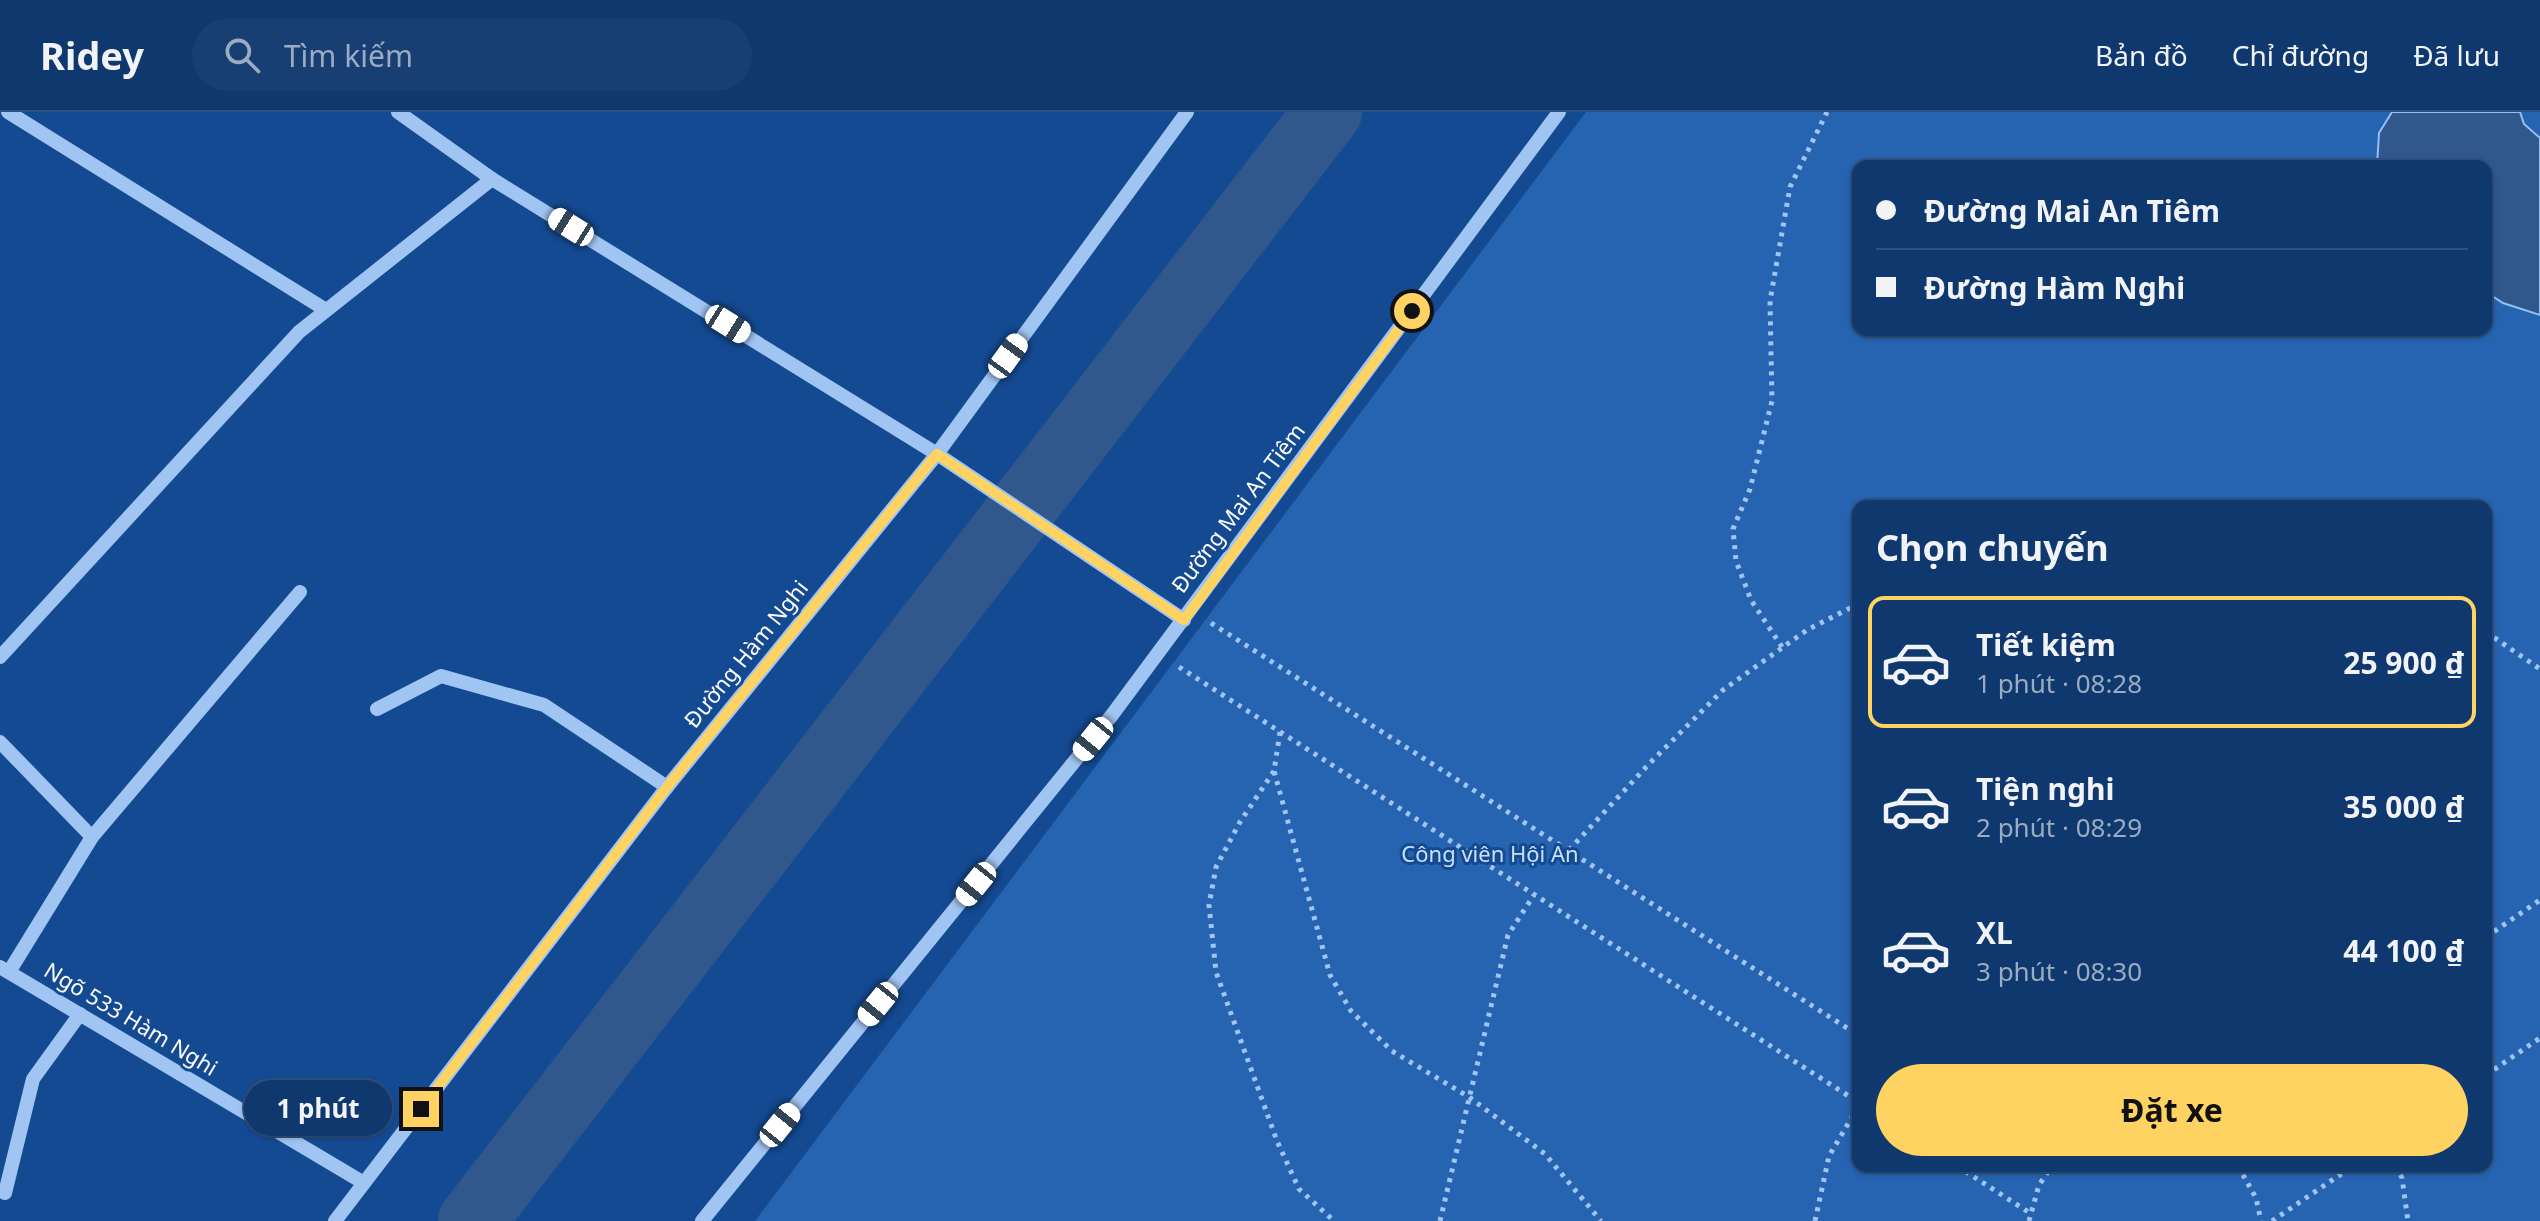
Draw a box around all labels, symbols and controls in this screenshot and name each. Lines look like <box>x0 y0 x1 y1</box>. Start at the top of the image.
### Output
search box <box>192 19 752 91</box>
text: Ridey <box>40 29 144 81</box>
icon: search <box>220 33 264 77</box>
text: Tìm kiếm <box>284 35 413 76</box>
text: Bản đồ <box>2095 36 2188 74</box>
text: Chỉ đường <box>2232 36 2369 74</box>
text: Đã lưu <box>2413 36 2500 74</box>
text: Đường Mai An Tiêm <box>1924 190 2220 231</box>
car <box>544 204 598 250</box>
text: Đường Hàm Nghi <box>1924 267 2185 308</box>
route start <box>1394 293 1430 329</box>
car <box>701 301 755 347</box>
car <box>984 330 1032 382</box>
street label: Đường Mai An Tiêm <box>1163 416 1311 598</box>
text: Chọn chuyến <box>1876 523 2109 572</box>
street label: Đường Hàm Nghi <box>676 573 814 733</box>
text: Tiết kiệm <box>1976 624 2116 665</box>
icon: car <box>1880 626 1952 698</box>
text: 25 900 ₫ <box>2343 642 2464 683</box>
text: 1 phút · 08:28 <box>1976 665 2142 701</box>
car <box>1069 713 1117 765</box>
text: Tiện nghi <box>1976 768 2114 809</box>
icon: car <box>1880 770 1952 842</box>
text: 35 000 ₫ <box>2343 786 2464 827</box>
text: 2 phút · 08:29 <box>1976 809 2142 845</box>
park label: Công viên Hội An <box>1401 838 1579 868</box>
car <box>952 858 1000 910</box>
text: XL <box>1976 912 2013 953</box>
icon: car <box>1880 914 1952 986</box>
text: 44 100 ₫ <box>2343 930 2464 971</box>
text: 3 phút · 08:30 <box>1976 953 2142 989</box>
street label: Ngõ 533 Hàm Nghi <box>39 954 224 1082</box>
car <box>854 978 902 1030</box>
button: Đặt xe <box>1876 1064 2468 1156</box>
callout: 1 phút <box>245 1081 393 1137</box>
text: 1 phút <box>276 1090 360 1126</box>
route end <box>403 1091 439 1127</box>
car <box>756 1099 804 1151</box>

